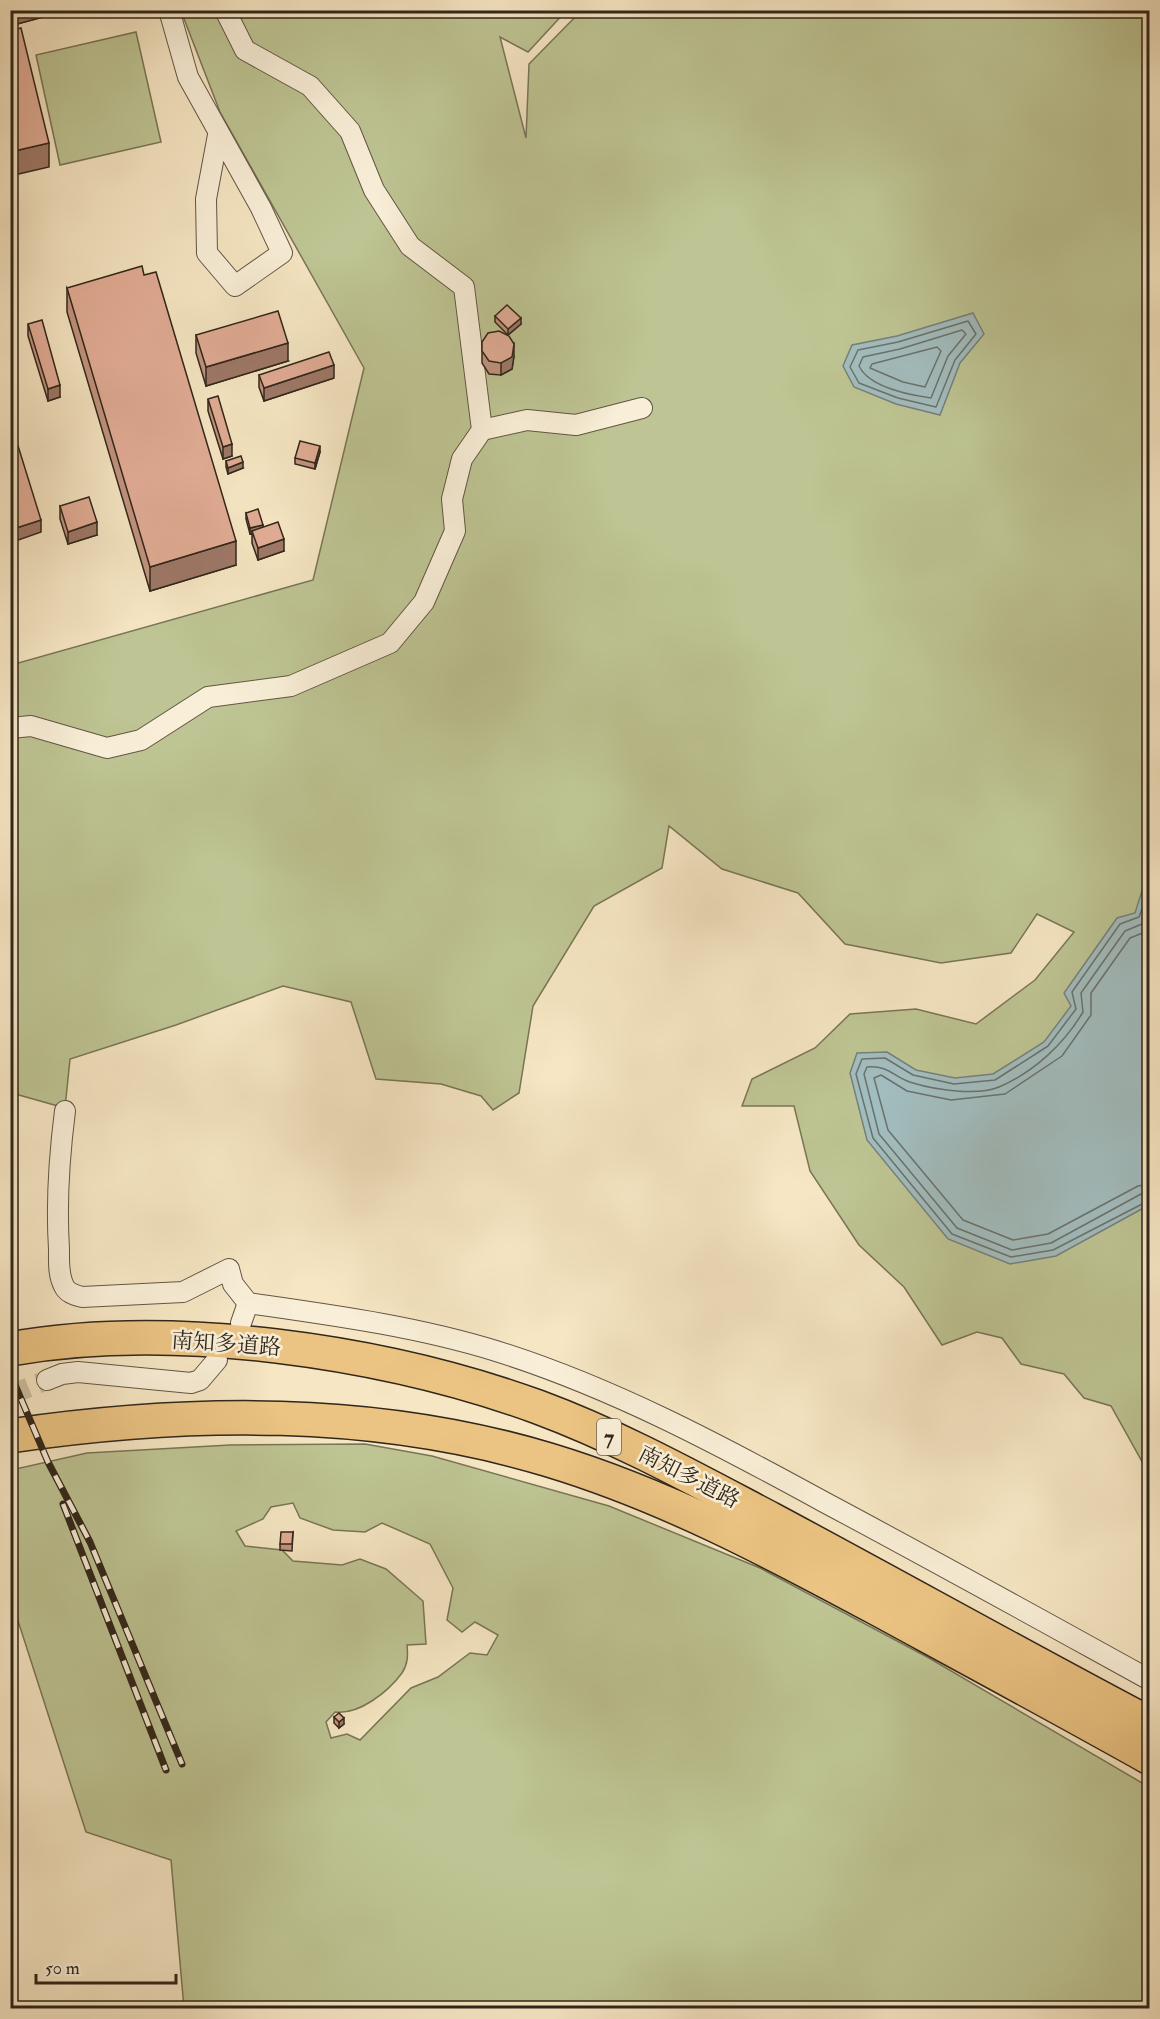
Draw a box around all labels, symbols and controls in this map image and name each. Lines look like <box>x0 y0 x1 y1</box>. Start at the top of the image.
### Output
street label: 南知多道路 <box>170 1326 282 1362</box>
road number: 7 <box>597 1419 621 1455</box>
street label: 南知多道路 <box>634 1440 744 1514</box>
scale bar <box>36 1947 176 1985</box>
text: 50 m <box>45 1957 80 1980</box>

